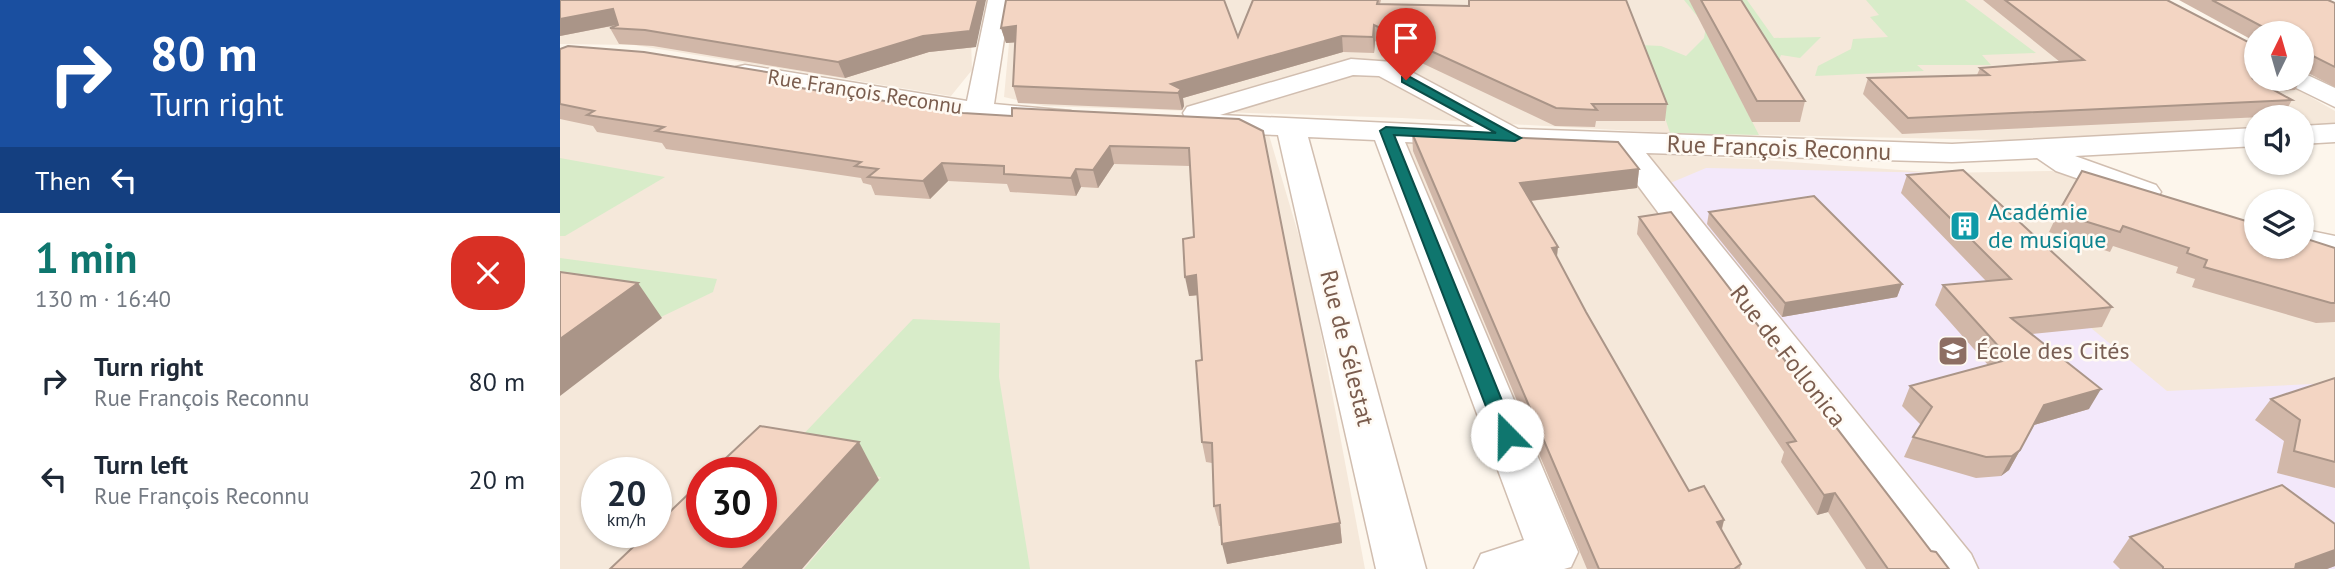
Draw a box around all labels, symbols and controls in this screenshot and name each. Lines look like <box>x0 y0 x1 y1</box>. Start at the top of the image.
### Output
pin <box>1376 8 1436 80</box>
icon: arrive <box>1387 19 1425 57</box>
text: 80 m <box>150 21 257 85</box>
north arrow <box>2244 21 2314 91</box>
map controls <box>2244 21 2314 259</box>
icon: right <box>35 28 126 119</box>
street label: Rue François Reconnu <box>766 63 964 120</box>
text: Turn right <box>150 83 284 125</box>
button: sound <box>2244 105 2314 175</box>
street label: Rue François Reconnu <box>1666 128 1892 167</box>
icon: left <box>105 161 143 199</box>
text: Then <box>35 164 91 197</box>
button: layers <box>2244 189 2314 259</box>
place label: Académie de musique <box>1988 196 2107 255</box>
building icon: Académie de musique <box>1948 209 1982 243</box>
text: 1 min <box>35 230 137 285</box>
button: close <box>451 236 525 310</box>
street label: Rue de Sélestat <box>1313 267 1382 429</box>
street label: Rue de Follonica <box>1723 279 1853 433</box>
text: 130 m · 16:40 <box>35 284 171 313</box>
school or university icon: École des Cités <box>1936 334 1970 368</box>
place label: École des Cités <box>1976 335 2130 366</box>
text: Turn right <box>94 350 203 383</box>
icon: right <box>35 362 73 400</box>
text: 80 m <box>469 365 525 398</box>
text: Rue François Reconnu <box>94 383 309 412</box>
position arrow <box>1470 398 1544 472</box>
text: Turn left <box>94 448 188 481</box>
speed limit sign: 30 <box>686 457 777 548</box>
icon: left <box>35 460 73 498</box>
text: 20 m <box>469 463 525 496</box>
text: 20 <box>607 470 646 516</box>
text: Rue François Reconnu <box>94 481 309 510</box>
text: km/h <box>607 508 646 531</box>

